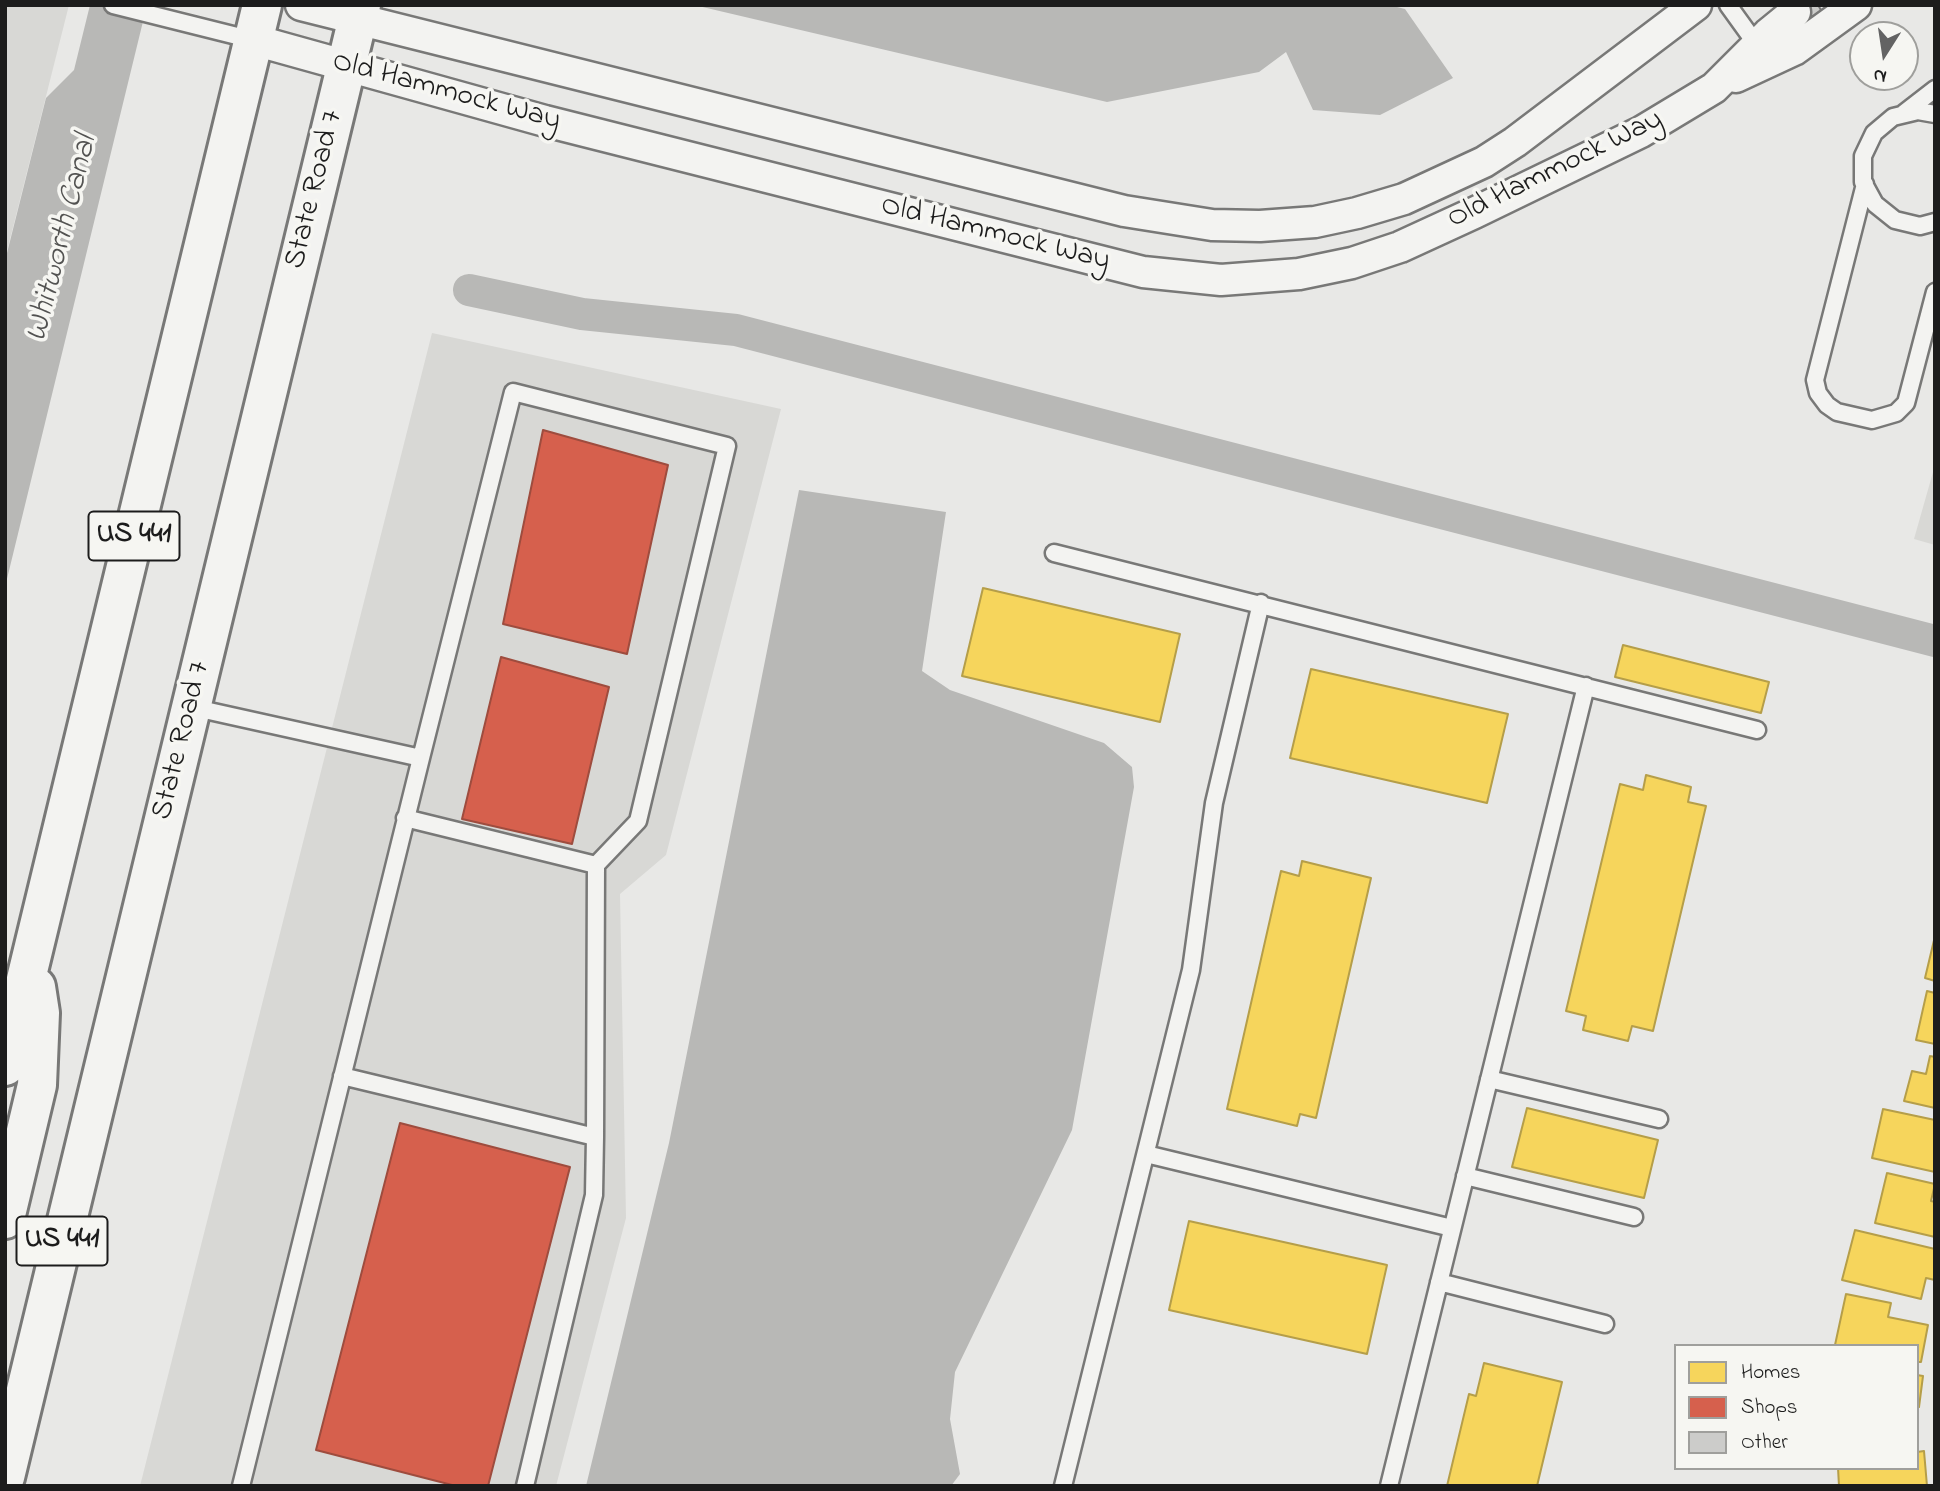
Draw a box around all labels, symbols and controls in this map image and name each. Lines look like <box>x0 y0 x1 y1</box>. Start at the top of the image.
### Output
north arrow <box>1849 21 1919 91</box>
street label: Old Hammock Way <box>328 45 564 141</box>
text: N <box>1871 61 1889 90</box>
street label: Old Hammock Way <box>1443 103 1669 239</box>
street label: State Road 7 <box>279 107 353 273</box>
water label: Whitworth Canal <box>20 132 108 346</box>
street label: Old Hammock Way <box>877 189 1113 281</box>
road number: US 441 <box>88 512 180 560</box>
street label: State Road 7 <box>146 658 220 824</box>
road number: US 441 <box>17 1216 108 1266</box>
legend <box>1674 1344 1919 1470</box>
text: Homes <box>1741 1358 1801 1388</box>
text: Shops <box>1741 1393 1798 1423</box>
text: Other <box>1741 1428 1788 1458</box>

